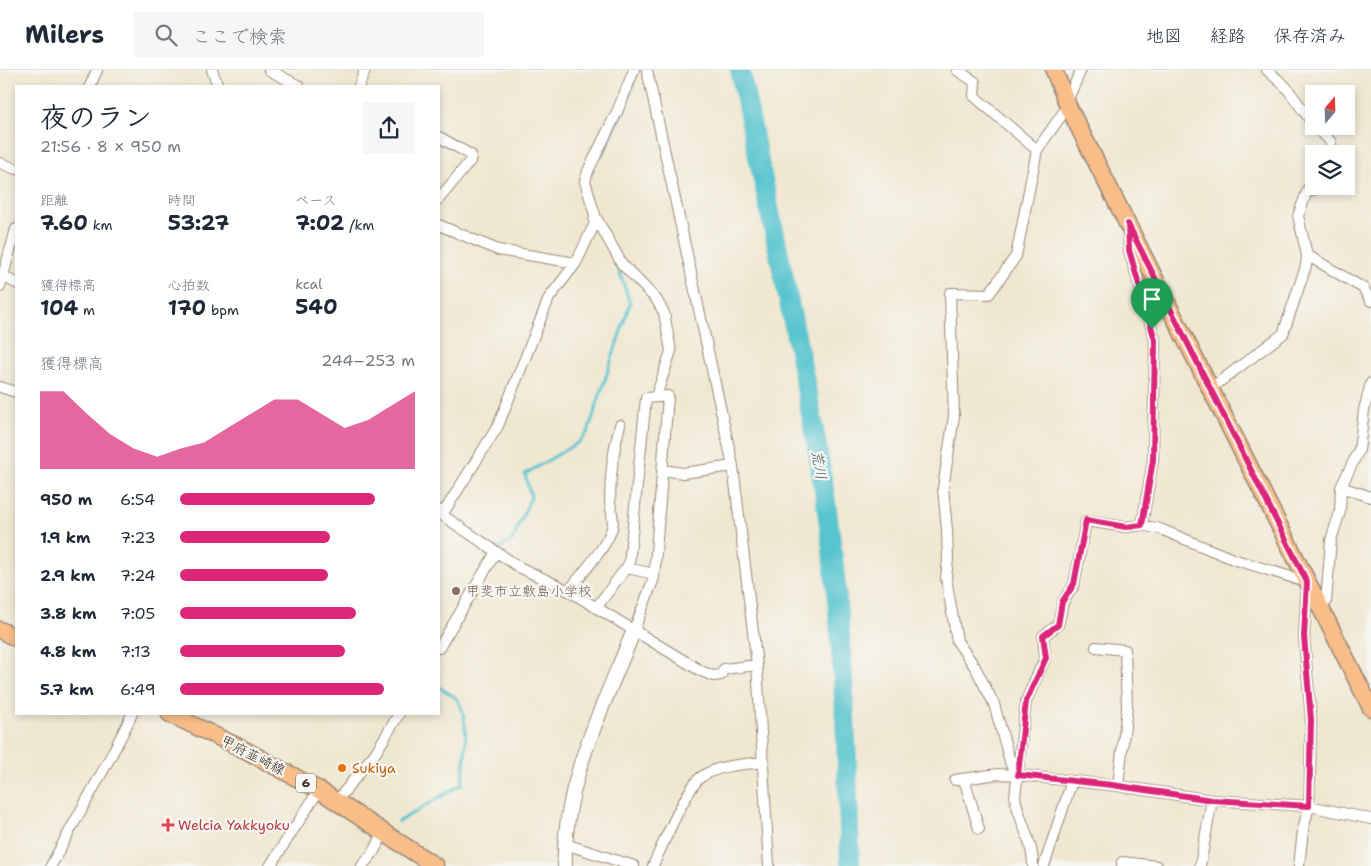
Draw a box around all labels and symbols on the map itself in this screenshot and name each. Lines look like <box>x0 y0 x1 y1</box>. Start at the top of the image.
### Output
north arrow <box>1305 85 1355 135</box>
pin <box>1131 278 1173 329</box>
water label: 荒川 <box>807 448 831 482</box>
place label: 甲斐市立敷島小学校 <box>466 582 592 600</box>
marker: 甲斐市立敷島小学校 <box>450 585 462 597</box>
street label: 甲府韮崎線 <box>218 731 288 779</box>
place label: Sukiya <box>352 759 396 777</box>
marker: Sukiya <box>336 762 348 774</box>
road number: 6 <box>296 774 316 792</box>
place label: Welcia Yakkyoku <box>178 816 290 834</box>
marker: Welcia Yakkyoku <box>162 819 174 831</box>

